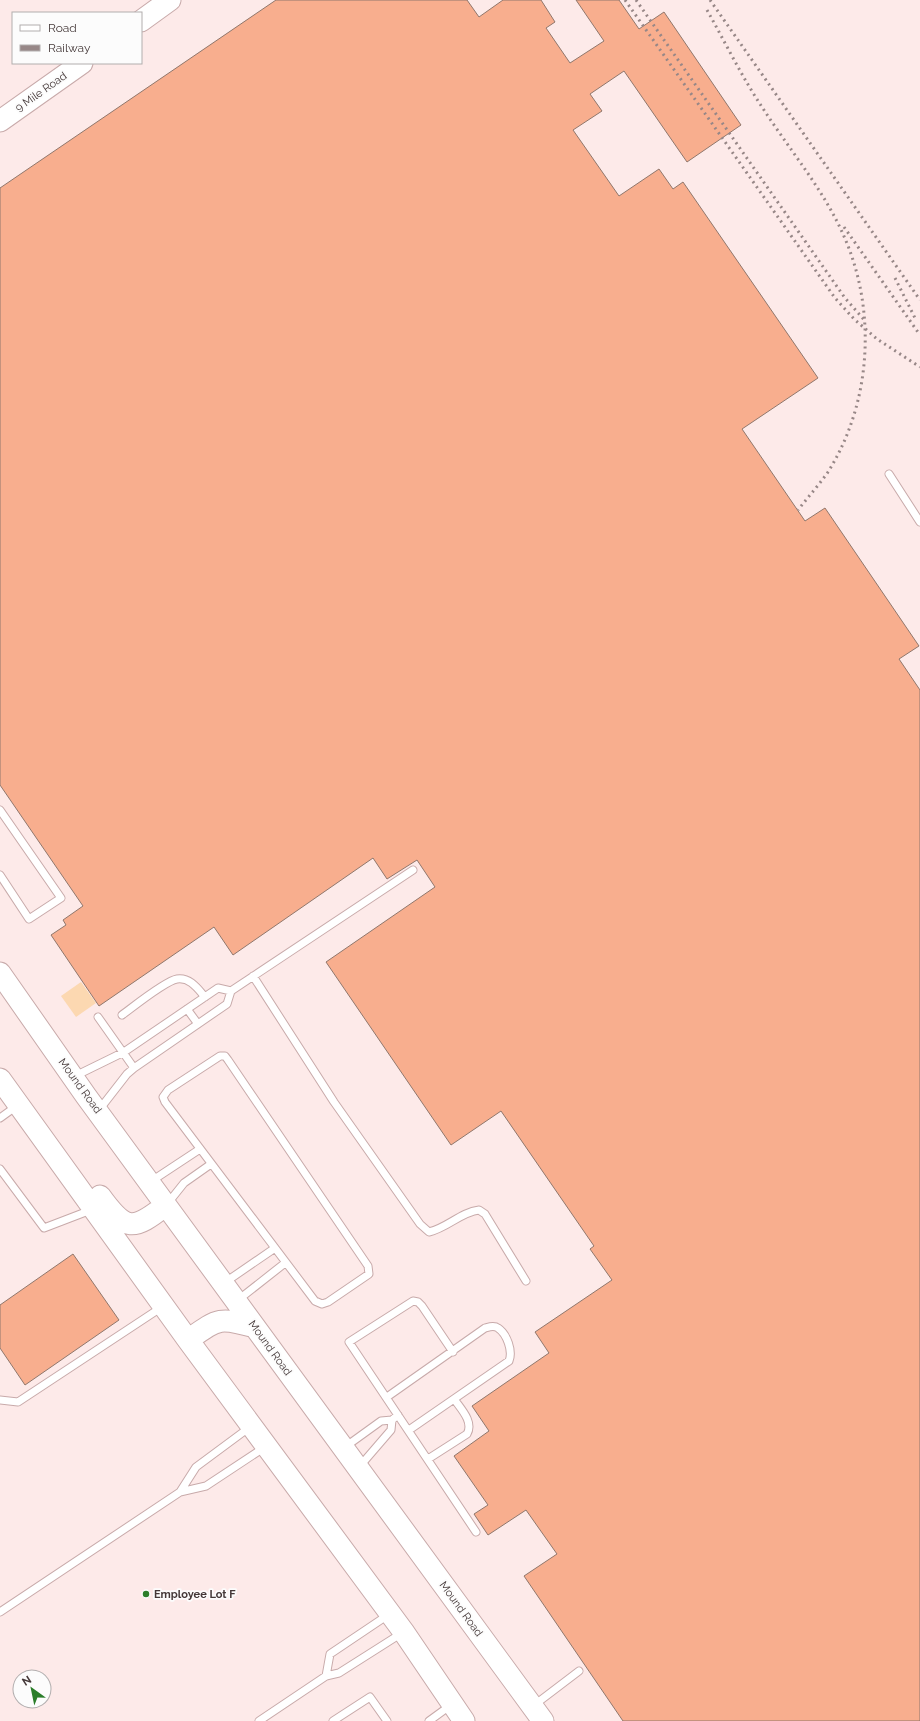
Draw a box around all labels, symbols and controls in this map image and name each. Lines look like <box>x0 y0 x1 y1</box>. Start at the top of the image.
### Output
legend <box>12 12 142 64</box>
text: Road <box>48 21 77 35</box>
text: Railway <box>48 41 91 55</box>
street label: 9 Mile Road <box>13 69 69 115</box>
street label: Mound Road <box>56 1056 104 1116</box>
street label: Mound Road <box>246 1318 294 1378</box>
street label: Mound Road <box>437 1579 485 1639</box>
place label: Employee Lot F <box>154 1588 236 1601</box>
marker: Employee Lot F <box>141 1589 151 1599</box>
north arrow <box>12 1669 52 1709</box>
text: N <box>20 1673 34 1689</box>

